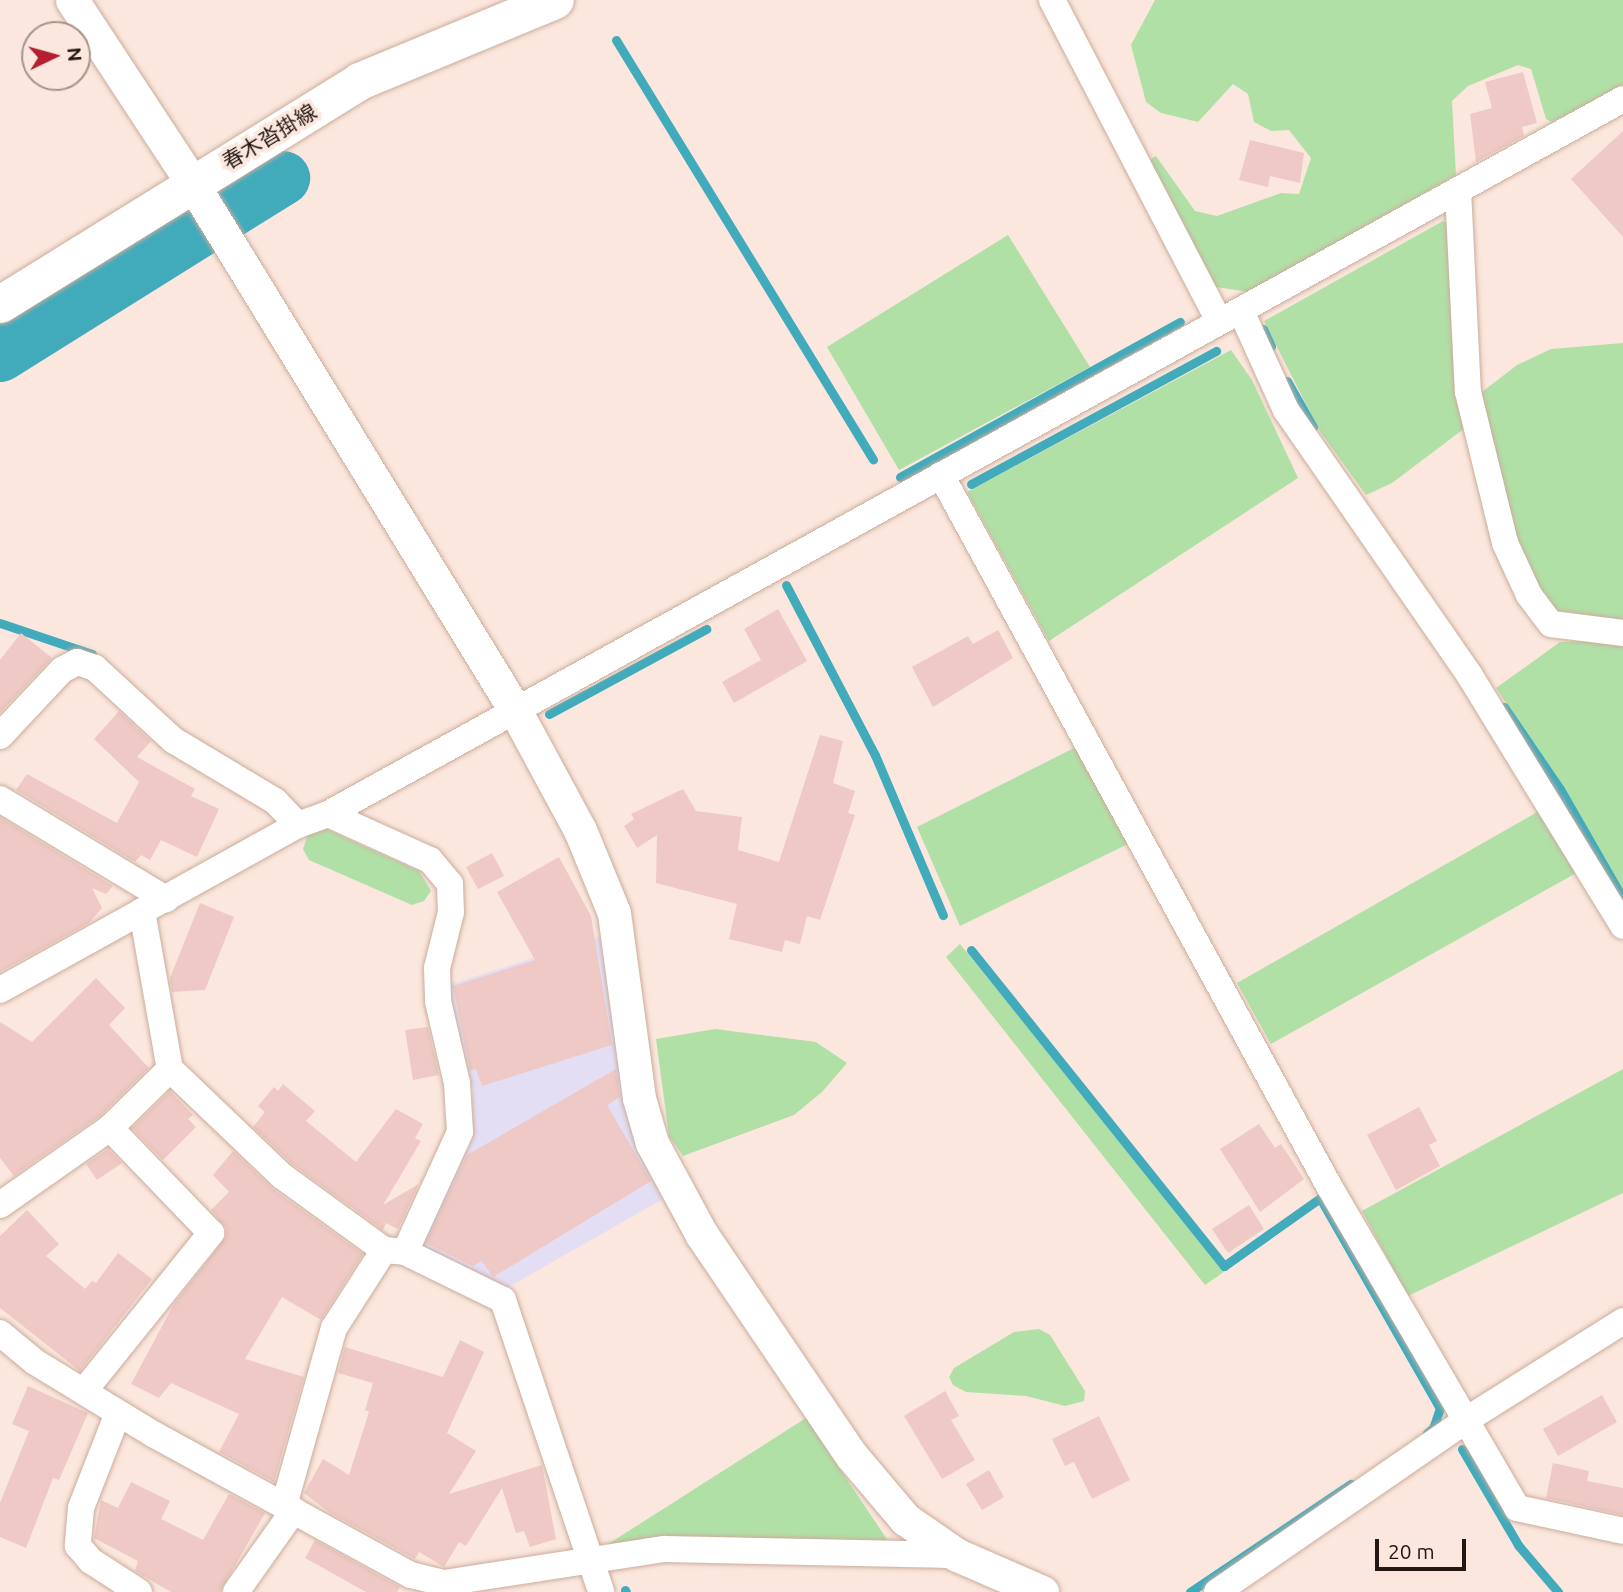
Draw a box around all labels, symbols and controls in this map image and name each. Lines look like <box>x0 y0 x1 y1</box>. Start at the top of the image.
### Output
north arrow <box>21 21 91 91</box>
text: N <box>63 46 87 62</box>
street label: 春木沓掛線 <box>218 98 320 174</box>
scale bar <box>1378 1526 1469 1570</box>
text: 20 m <box>1388 1539 1435 1563</box>

